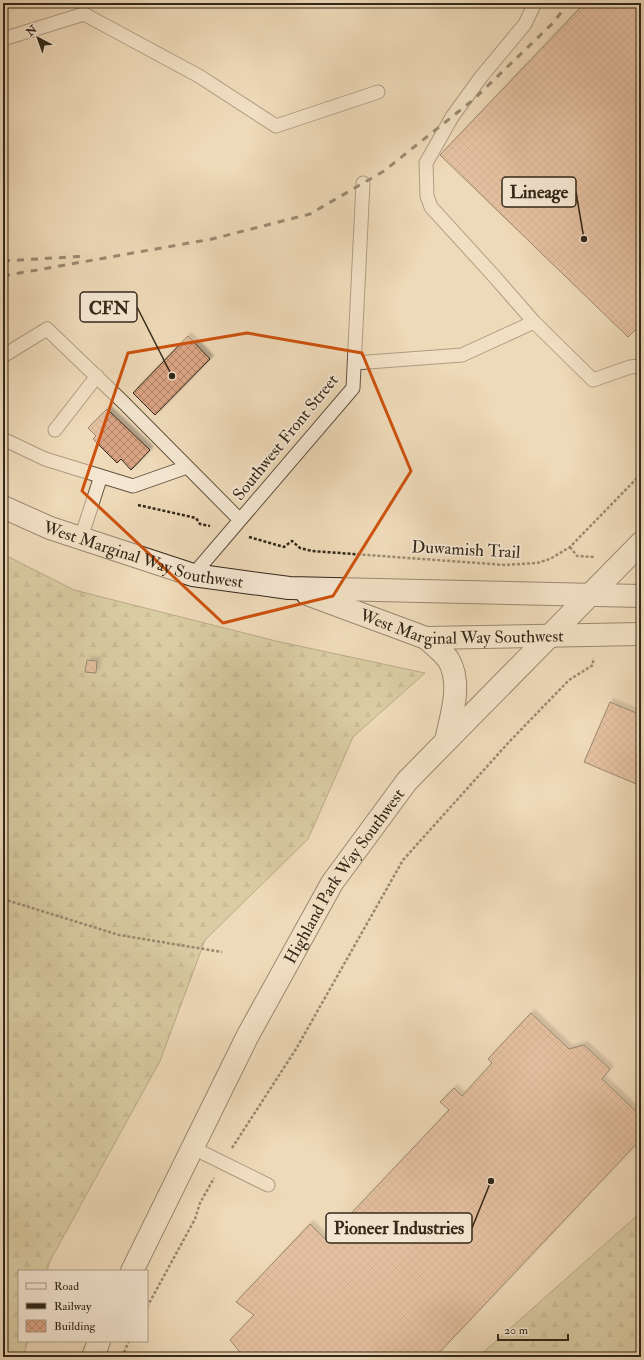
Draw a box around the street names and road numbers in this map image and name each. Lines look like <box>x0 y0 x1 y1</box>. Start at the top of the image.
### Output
street label: Southwest Front Street <box>228 370 343 505</box>
street label: West Marginal Way Southwest <box>40 516 245 593</box>
street label: Duwamish Trail <box>411 536 522 563</box>
street label: West Marginal Way Southwest <box>356 604 564 649</box>
street label: Highland Park Way Southwest <box>280 784 409 967</box>

